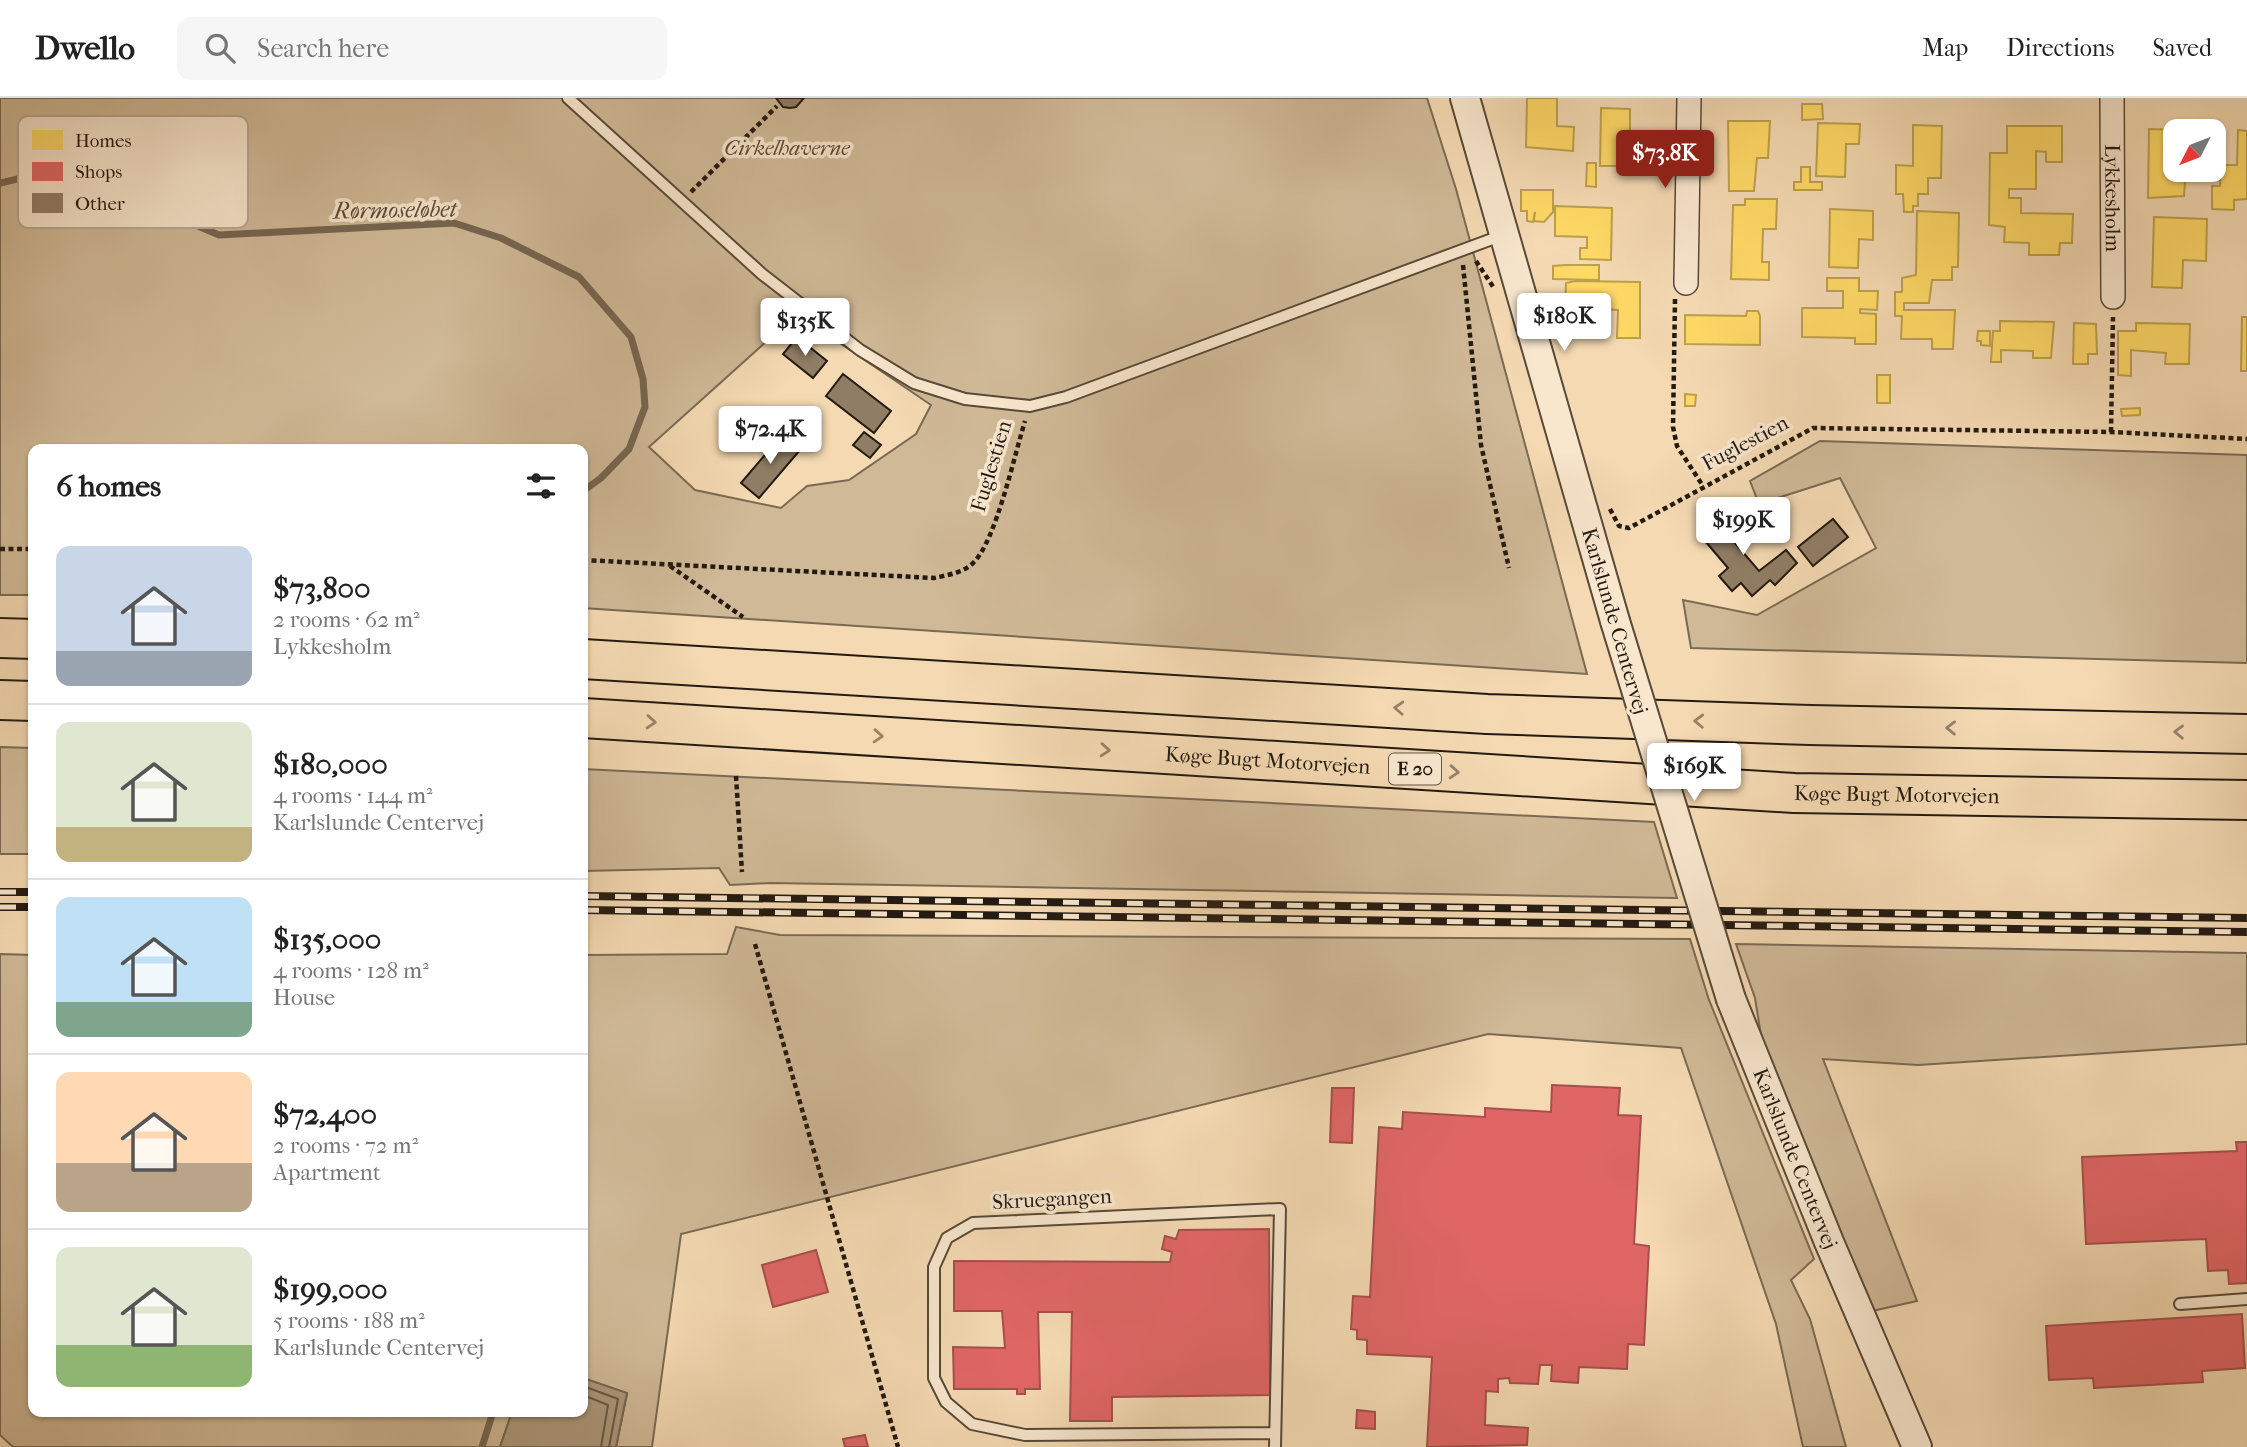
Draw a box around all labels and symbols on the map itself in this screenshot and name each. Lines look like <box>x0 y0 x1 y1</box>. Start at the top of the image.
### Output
legend <box>18 116 248 228</box>
north arrow <box>2163 119 2226 182</box>
text: Homes <box>75 130 131 152</box>
pin: $73.8K <box>1608 130 1722 190</box>
park label: Cirkelhaverne <box>724 136 850 160</box>
street label: Lykkesholm <box>2100 144 2125 253</box>
text: Shops <box>75 161 122 183</box>
text: Other <box>75 193 126 215</box>
water label: Rørmoseløbet <box>331 195 459 225</box>
pin: $180K <box>1515 294 1613 353</box>
pin: $135K <box>756 299 854 358</box>
pin: $72.4K <box>713 406 827 466</box>
street label: Fuglestien <box>1698 410 1792 476</box>
street label: Fuglestien <box>966 417 1016 515</box>
pin: $199K <box>1694 498 1792 557</box>
street label: Karlslunde Centervej <box>1577 525 1653 717</box>
one-way arrow <box>1393 701 1404 716</box>
one-way arrow <box>1694 714 1705 729</box>
one-way arrow <box>646 715 657 730</box>
one-way arrow <box>1946 720 1956 736</box>
one-way arrow <box>2173 725 2184 740</box>
one-way arrow <box>873 728 884 743</box>
one-way arrow <box>1100 742 1111 757</box>
street label: Køge Bugt Motorvejen <box>1164 742 1371 779</box>
pin: $169K <box>1645 744 1743 803</box>
road number: E 20 <box>1389 754 1441 784</box>
one-way arrow <box>1449 764 1460 779</box>
street label: Køge Bugt Motorvejen <box>1794 781 2000 808</box>
street label: Karlslunde Centervej <box>1748 1065 1843 1253</box>
street label: Skruegangen <box>992 1184 1112 1214</box>

